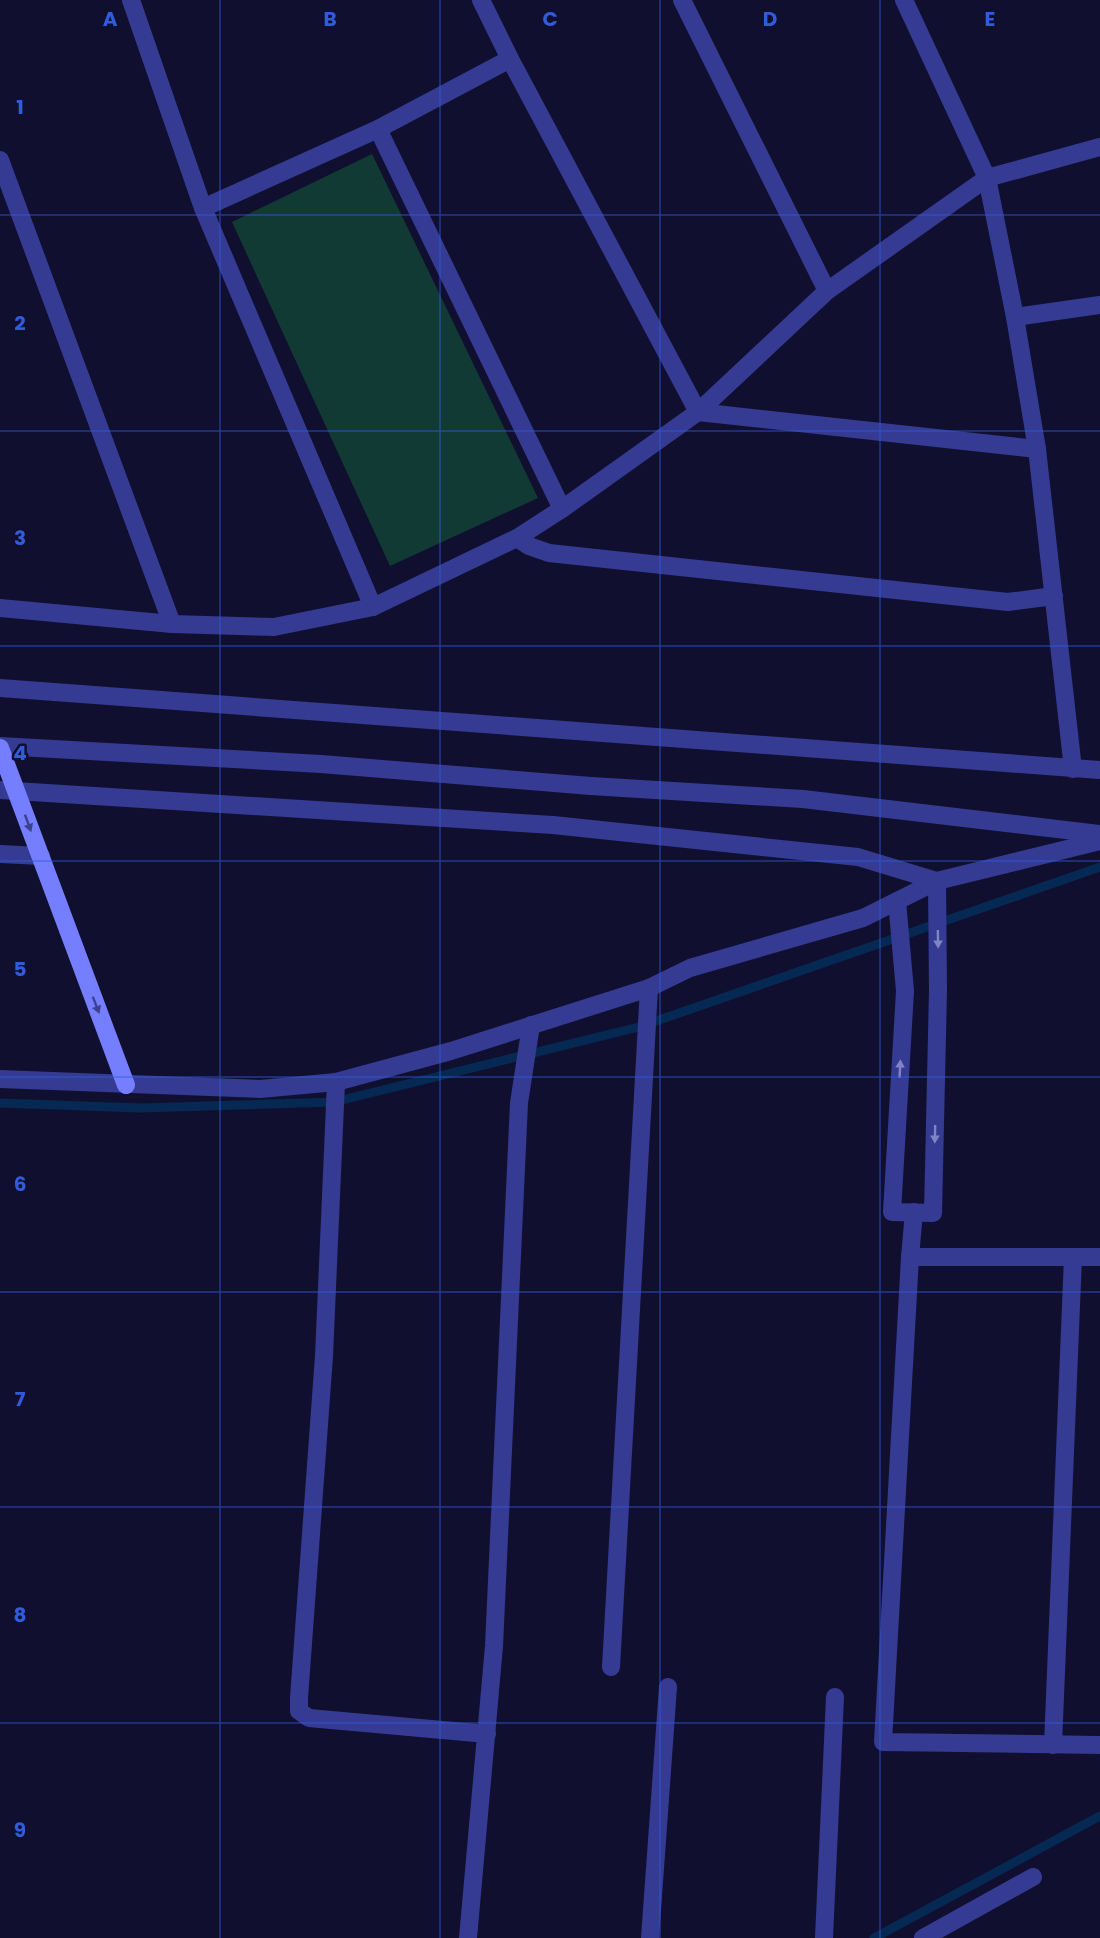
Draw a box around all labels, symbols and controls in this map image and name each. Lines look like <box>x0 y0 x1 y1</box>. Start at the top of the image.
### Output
text: A <box>103 5 118 33</box>
text: B <box>323 5 337 33</box>
text: C <box>542 5 558 33</box>
text: D <box>763 5 777 33</box>
text: E <box>985 5 995 33</box>
text: 1 <box>16 93 24 121</box>
text: 2 <box>14 309 26 337</box>
text: 3 <box>14 524 26 552</box>
text: 4 <box>13 739 27 767</box>
one-way arrow <box>23 814 33 832</box>
one-way arrow <box>933 930 943 949</box>
text: 5 <box>14 955 27 983</box>
one-way arrow <box>92 996 102 1014</box>
one-way arrow <box>896 1060 905 1079</box>
one-way arrow <box>930 1125 940 1144</box>
text: 6 <box>14 1170 26 1198</box>
text: 7 <box>15 1385 26 1413</box>
text: 8 <box>14 1601 26 1629</box>
text: 9 <box>14 1816 26 1844</box>

